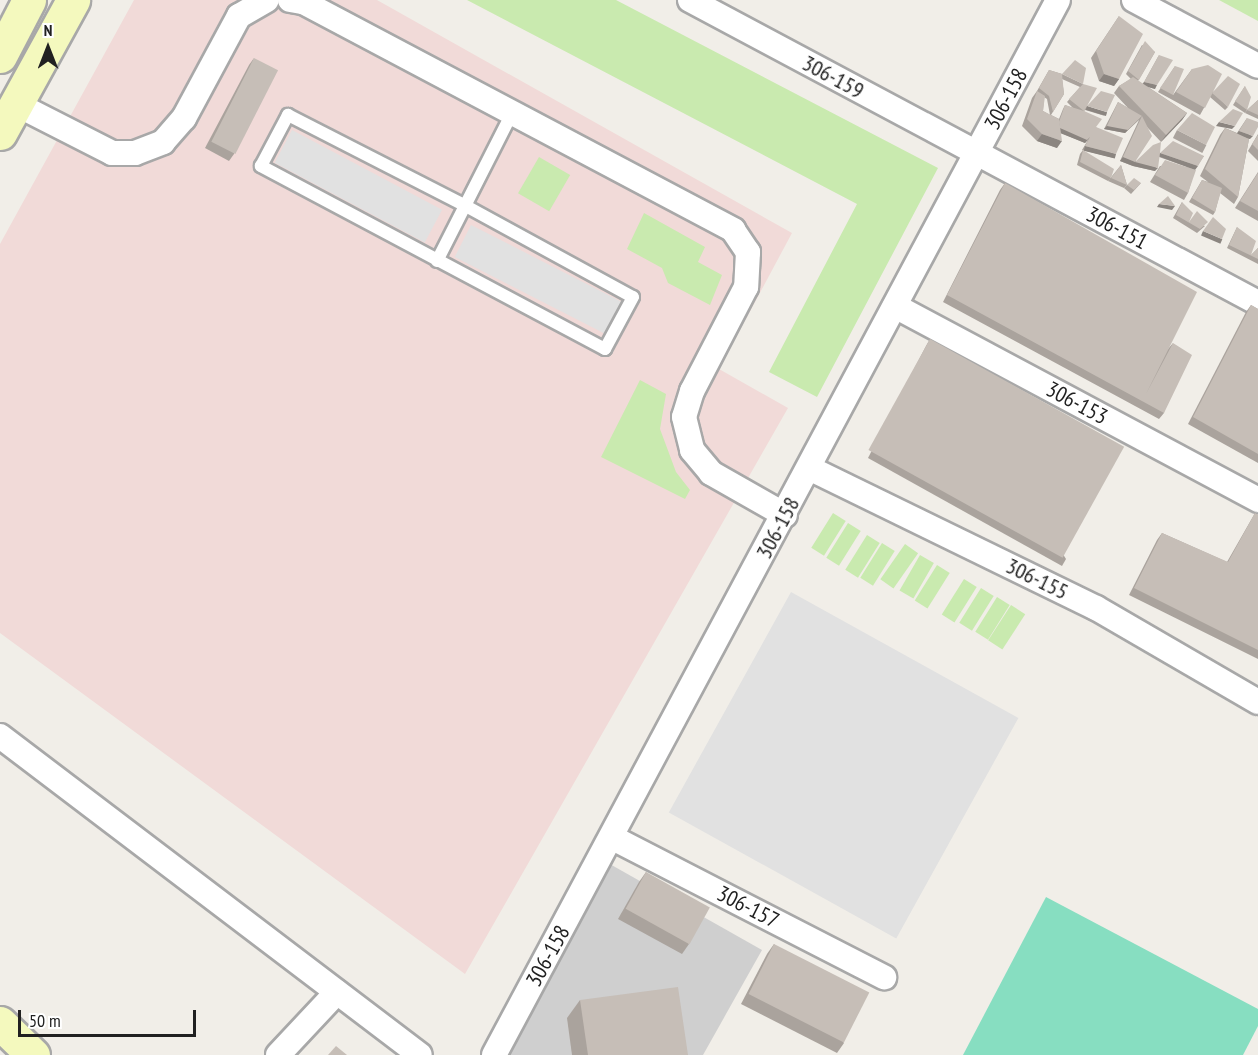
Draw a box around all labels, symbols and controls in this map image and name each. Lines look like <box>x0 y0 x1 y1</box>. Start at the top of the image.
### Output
north arrow <box>18 18 78 78</box>
text: N <box>44 20 52 40</box>
street label: 306-159 <box>798 50 868 104</box>
street label: 306-158 <box>979 64 1033 134</box>
street label: 306-151 <box>1082 201 1152 255</box>
street label: 306-153 <box>1042 376 1112 430</box>
street label: 306-158 <box>751 493 805 563</box>
street label: 306-155 <box>1002 553 1072 605</box>
street label: 306-157 <box>713 880 783 934</box>
street label: 306-158 <box>521 921 575 991</box>
scale bar <box>21 998 200 1036</box>
text: 50 m <box>29 1009 61 1032</box>

